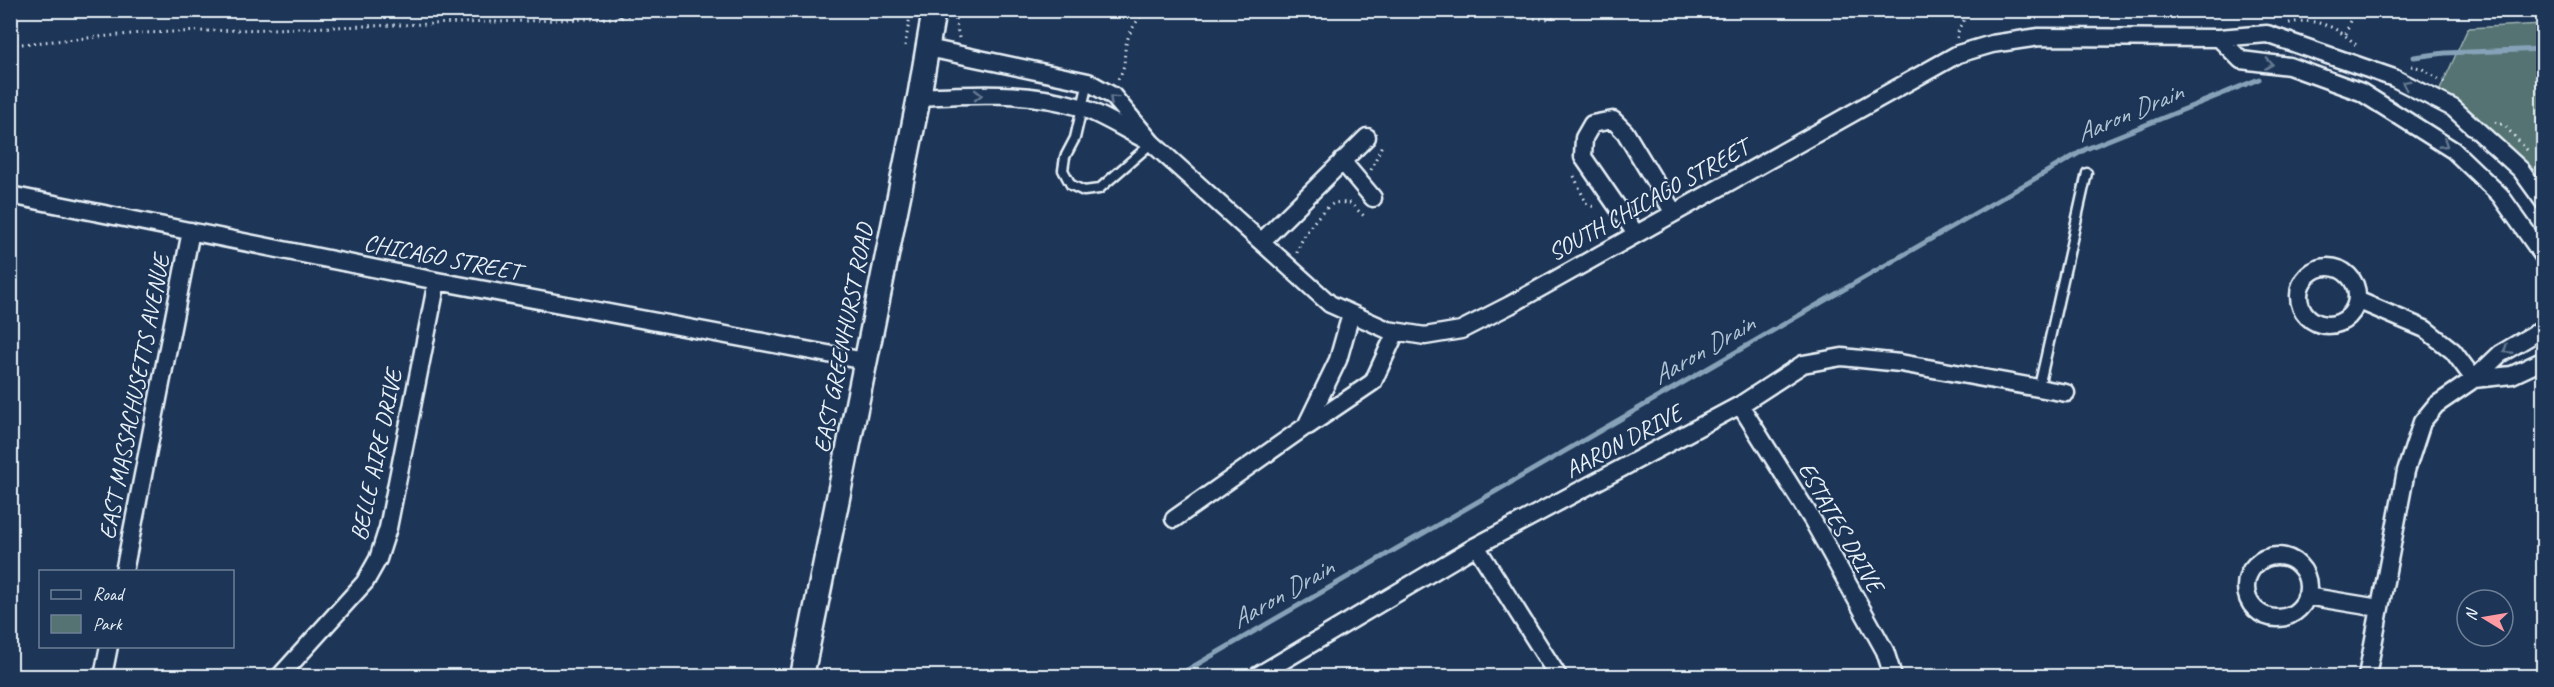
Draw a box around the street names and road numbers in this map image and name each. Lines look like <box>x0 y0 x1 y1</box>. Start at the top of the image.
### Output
street label: SOUTH CHICAGO STREET <box>1542 130 1759 268</box>
street label: EAST GREENHURST ROAD <box>806 219 880 455</box>
street label: CHICAGO STREET <box>361 227 529 288</box>
street label: EAST MASSACHUSETTS AVENUE <box>92 249 177 542</box>
street label: BELLE AIRE DRIVE <box>343 363 409 543</box>
street label: AARON DRIVE <box>1559 396 1689 484</box>
street label: ESTATES DRIVE <box>1792 456 1892 600</box>

